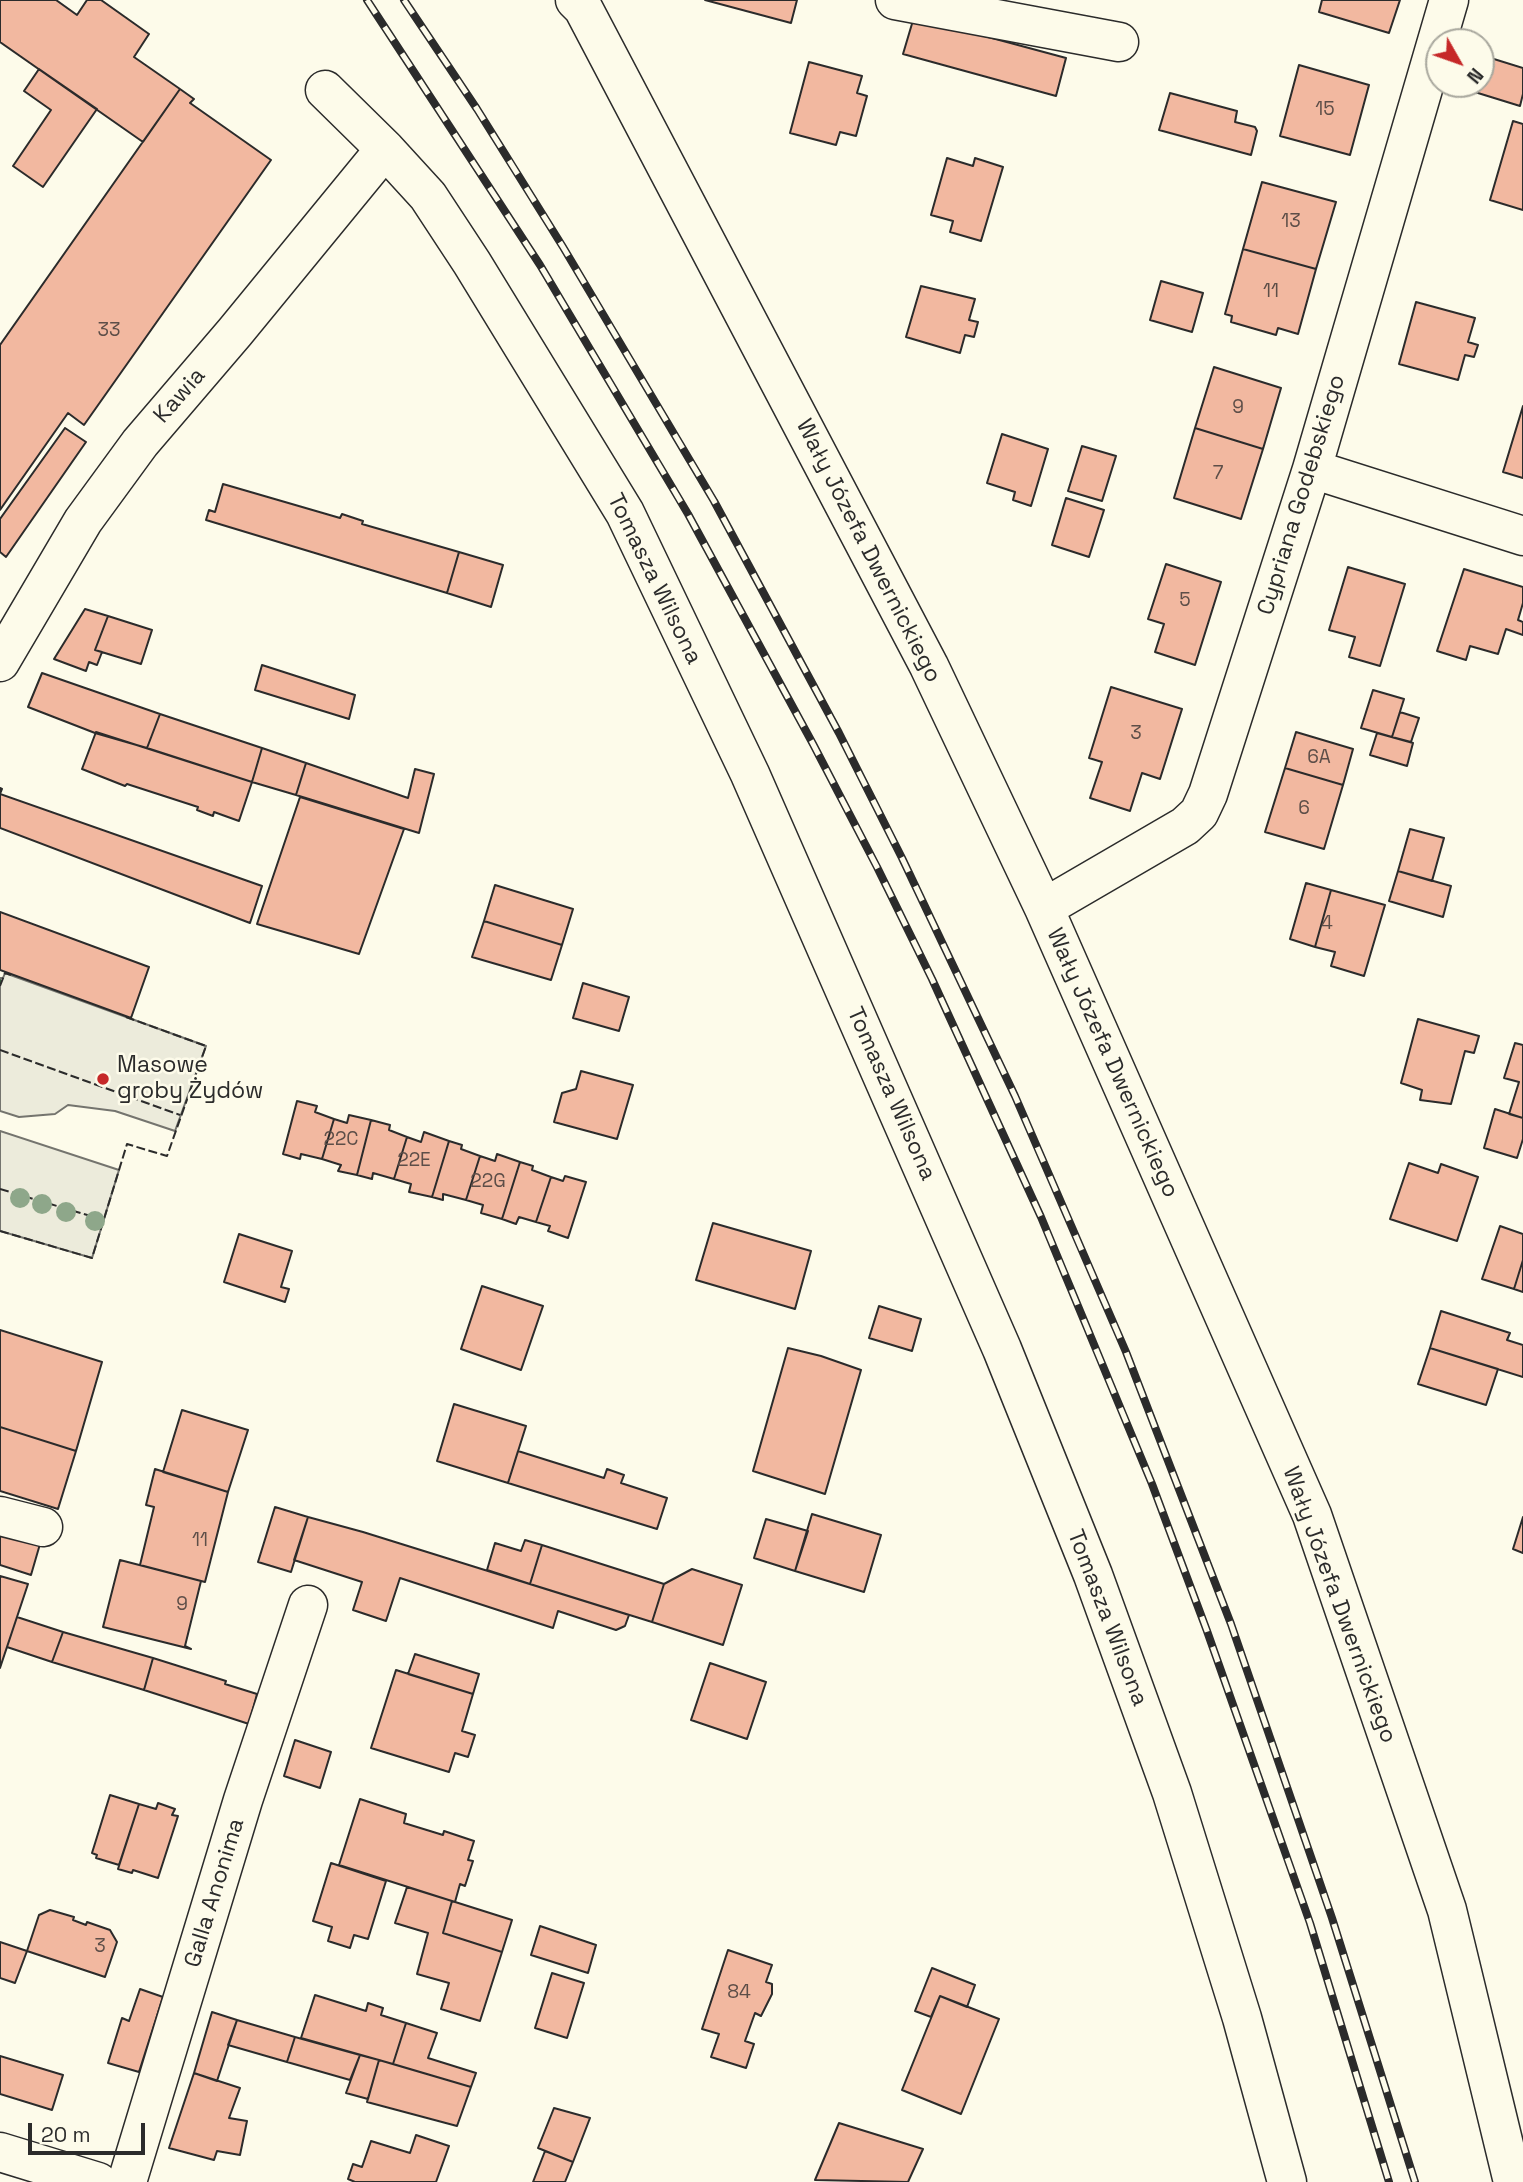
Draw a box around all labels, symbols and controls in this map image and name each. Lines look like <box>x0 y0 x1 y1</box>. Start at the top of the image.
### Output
north arrow <box>1425 28 1495 98</box>
text: N <box>1461 63 1489 88</box>
house number: 15 <box>1315 99 1335 121</box>
house number: 13 <box>1281 211 1301 233</box>
house number: 11 <box>1263 281 1279 303</box>
house number: 33 <box>98 320 120 342</box>
street label: Kawia <box>148 363 212 429</box>
street label: Cypriana Godebskiego <box>1252 372 1352 618</box>
house number: 9 <box>1232 397 1244 419</box>
street label: Wały Józefa Dwernickiego <box>789 415 947 687</box>
house number: 7 <box>1213 463 1223 485</box>
street label: Tomasza Wilsona <box>601 489 707 669</box>
house number: 5 <box>1179 590 1191 612</box>
house number: 3 <box>1130 723 1142 745</box>
house number: 6A <box>1307 747 1331 769</box>
house number: 6 <box>1298 798 1310 820</box>
house number: 4 <box>1321 913 1333 935</box>
street label: Wały Józefa Dwernickiego <box>1040 924 1184 1202</box>
street label: Tomasza Wilsona <box>840 1003 942 1185</box>
place label: Masowe groby Żydów <box>117 1052 264 1106</box>
marker: Masowe groby Żydów <box>95 1071 111 1087</box>
house number: 22C <box>323 1129 359 1151</box>
house number: 22E <box>397 1150 431 1172</box>
house number: 22G <box>470 1171 506 1193</box>
street label: Wały Józefa Dwernickiego <box>1276 1463 1402 1747</box>
street label: Tomasza Wilsona <box>1061 1526 1153 1710</box>
house number: 11 <box>192 1530 208 1552</box>
house number: 9 <box>176 1594 188 1616</box>
street label: Galla Anonima <box>179 1815 251 1971</box>
house number: 3 <box>94 1936 106 1958</box>
house number: 84 <box>727 1982 751 2004</box>
scale bar <box>32 2108 149 2152</box>
text: 20 m <box>41 2121 91 2148</box>

